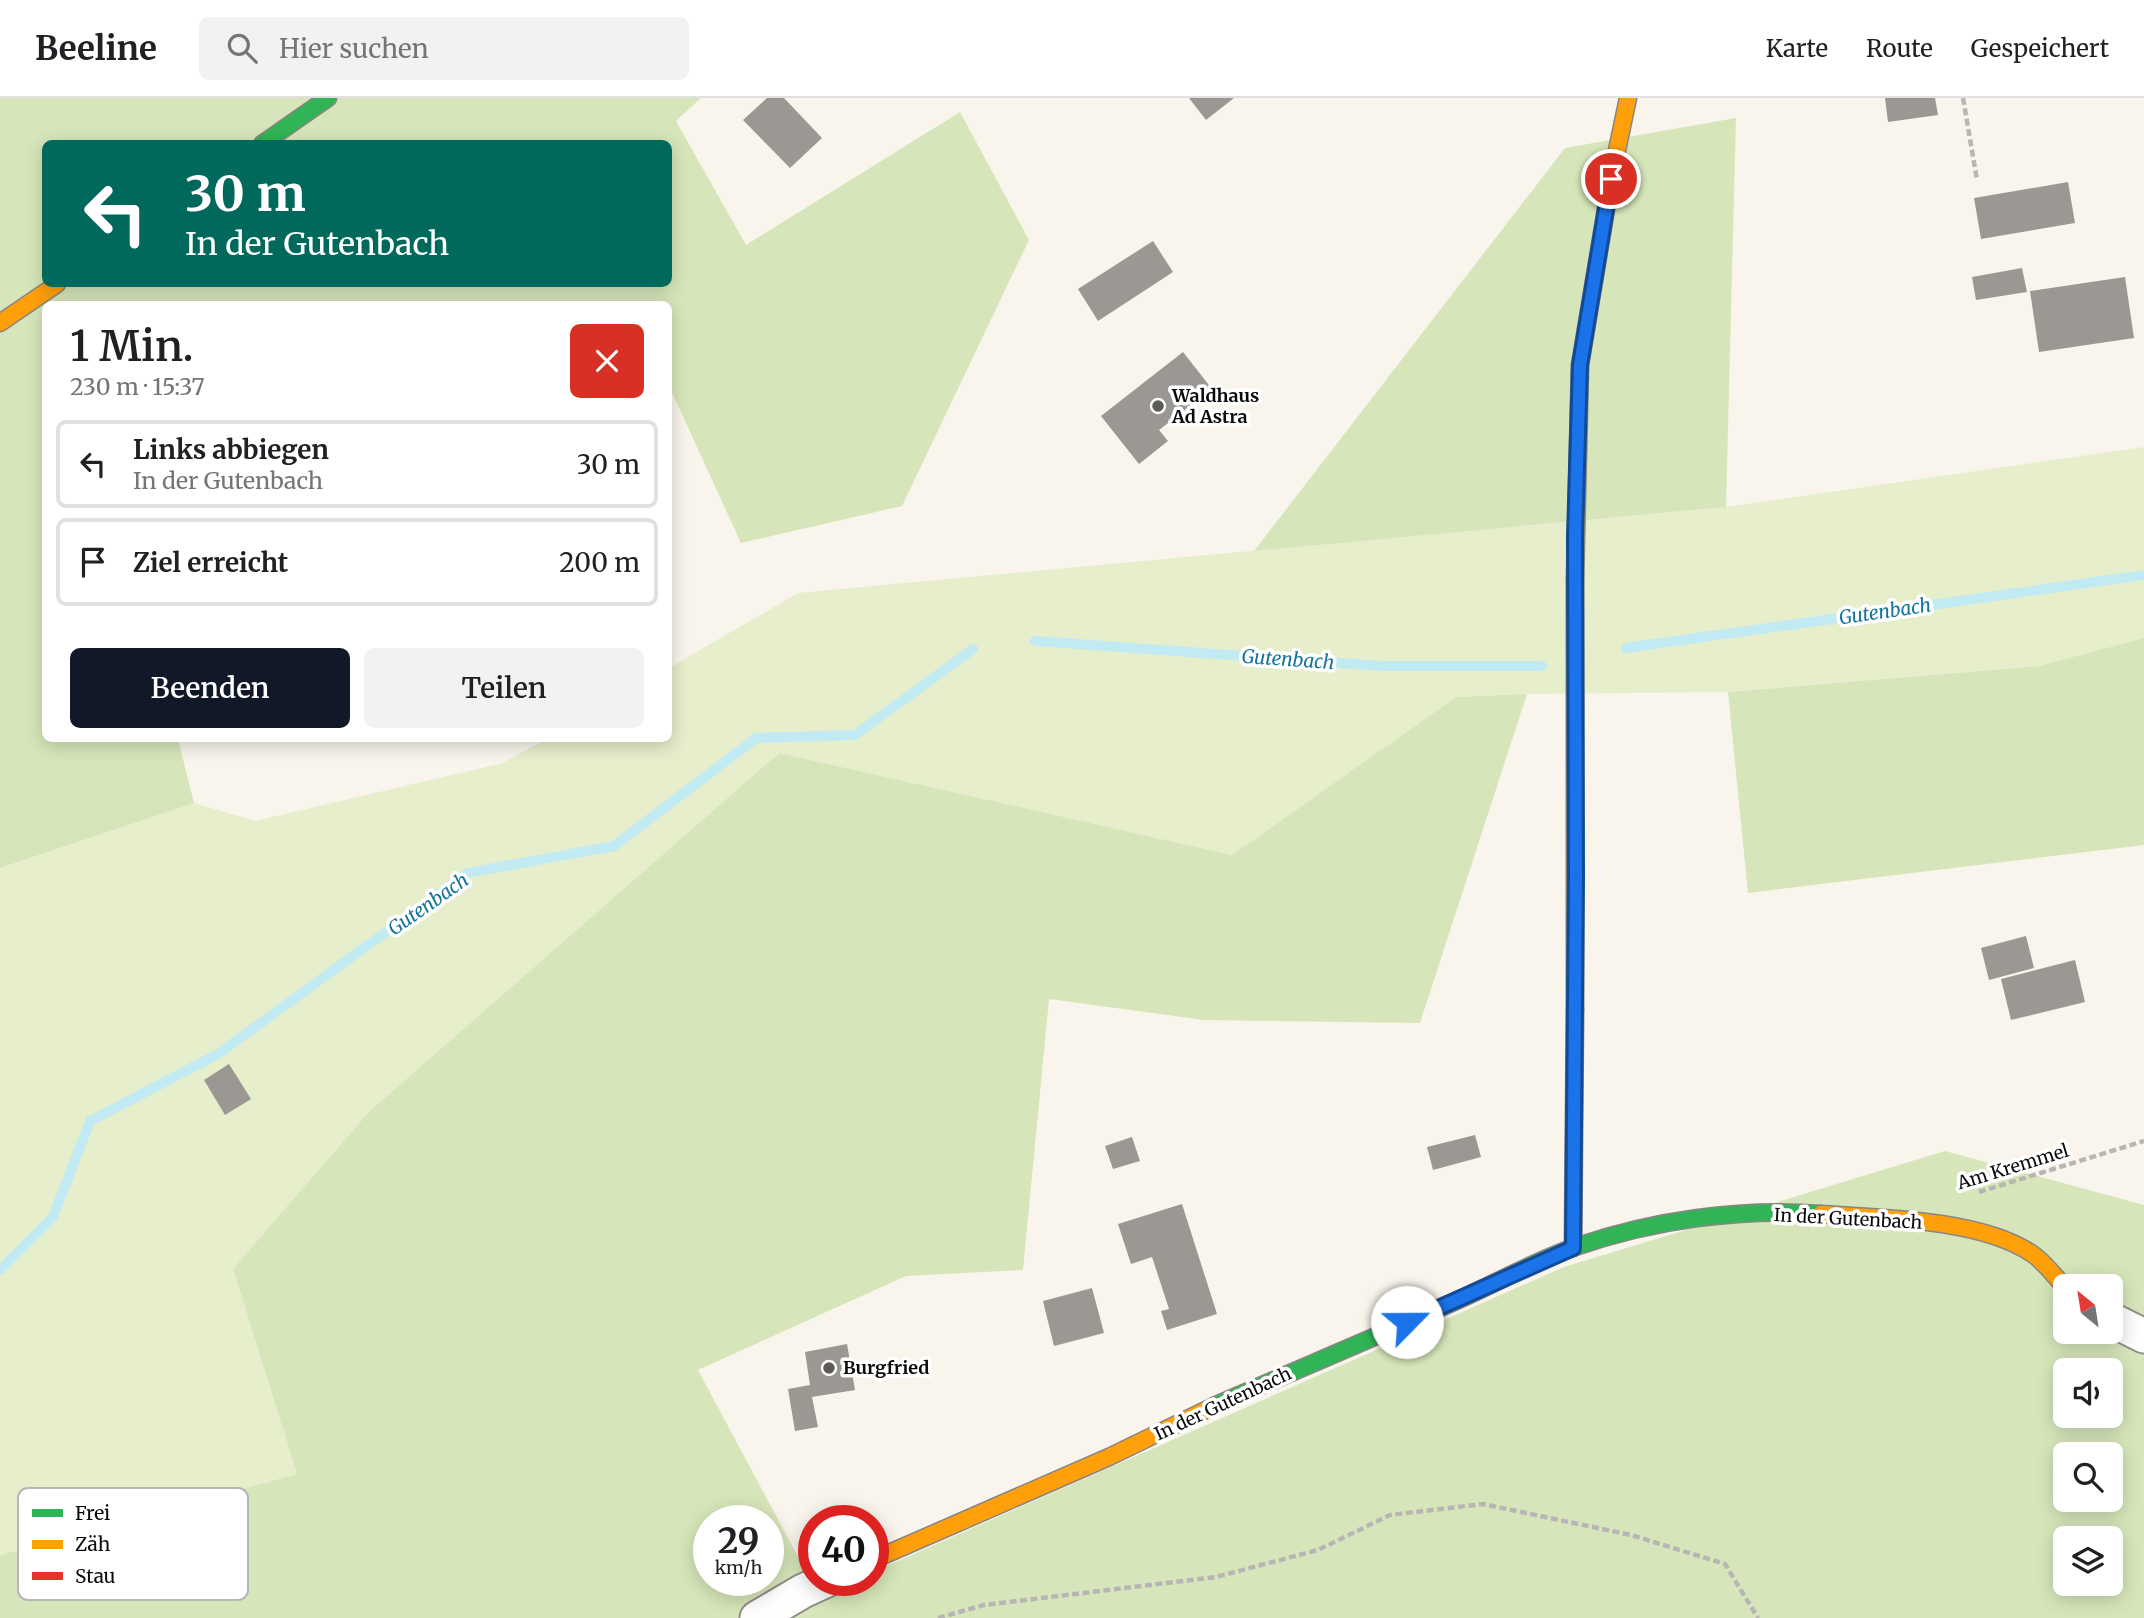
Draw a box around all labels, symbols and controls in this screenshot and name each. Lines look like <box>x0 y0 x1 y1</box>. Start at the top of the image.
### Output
search box <box>199 17 689 80</box>
text: Beeline <box>35 28 157 69</box>
icon: search <box>223 29 261 67</box>
text: Hier suchen <box>279 32 429 65</box>
text: Karte <box>1766 33 1828 64</box>
text: Route <box>1866 33 1933 64</box>
text: Gespeichert <box>1971 33 2109 64</box>
pin <box>1581 149 1641 209</box>
icon: arrive <box>1592 160 1630 198</box>
text: 30 m <box>185 163 306 224</box>
icon: left <box>70 168 161 259</box>
text: In der Gutenbach <box>185 224 449 264</box>
text: 1 Min. <box>70 320 194 372</box>
button: close <box>570 324 644 398</box>
text: 230 m · 15:37 <box>70 372 205 401</box>
place label: Waldhaus Ad Astra <box>1171 384 1259 428</box>
marker: Waldhaus Ad Astra <box>1150 398 1166 414</box>
text: Links abbiegen <box>133 433 329 466</box>
icon: left <box>74 445 112 483</box>
text: 30 m <box>577 448 640 481</box>
text: In der Gutenbach <box>133 466 323 495</box>
icon: arrive <box>74 543 112 581</box>
text: Ziel erreicht <box>133 546 288 579</box>
text: 200 m <box>559 546 640 579</box>
water label: Gutenbach <box>1837 593 1933 629</box>
water label: Gutenbach <box>1241 644 1335 674</box>
button: Beenden <box>70 648 350 728</box>
button: Teilen <box>364 648 644 728</box>
water label: Gutenbach <box>383 868 473 940</box>
street label: Am Kremmel <box>1953 1139 2072 1195</box>
street label: In der Gutenbach <box>1773 1203 1923 1234</box>
north arrow <box>2053 1274 2123 1344</box>
map controls <box>2053 1274 2123 1596</box>
position arrow <box>1370 1285 1444 1359</box>
place label: Burgfried <box>843 1356 929 1379</box>
button: sound <box>2053 1358 2123 1428</box>
marker: Burgfried <box>821 1360 837 1376</box>
street label: In der Gutenbach <box>1151 1362 1295 1445</box>
button: search <box>2053 1442 2123 1512</box>
legend <box>18 1488 248 1600</box>
text: Frei <box>75 1501 110 1525</box>
speed limit sign: 40 <box>798 1505 889 1596</box>
text: 29 <box>718 1519 759 1563</box>
button: layers <box>2053 1526 2123 1596</box>
text: Zäh <box>75 1532 111 1556</box>
text: km/h <box>715 1556 762 1579</box>
text: Stau <box>75 1564 116 1588</box>

